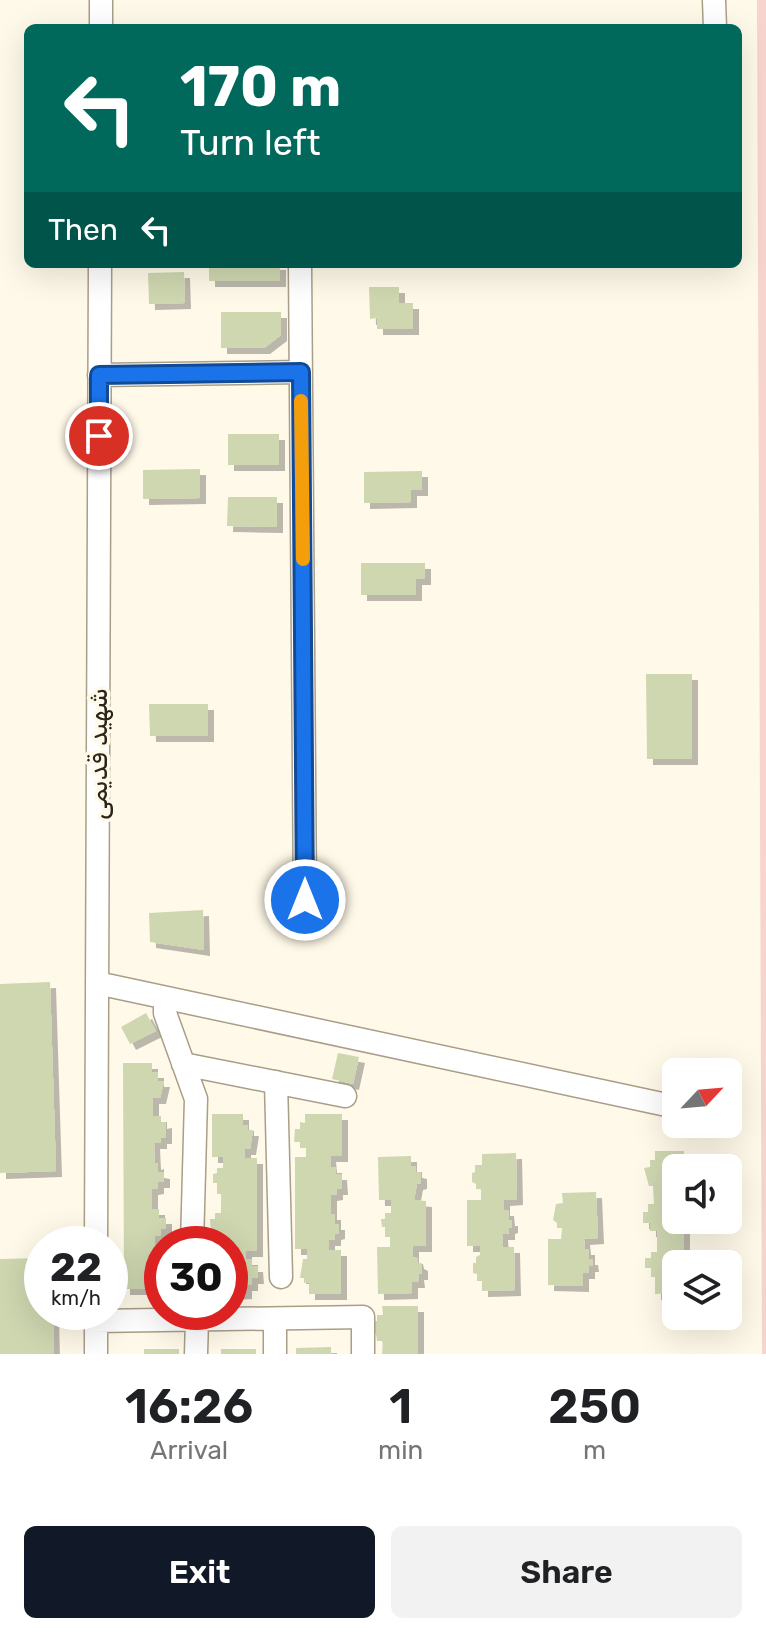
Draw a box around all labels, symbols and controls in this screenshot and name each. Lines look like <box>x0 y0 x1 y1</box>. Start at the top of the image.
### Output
text: 170 m <box>180 54 341 120</box>
icon: left <box>48 56 152 160</box>
text: Turn left <box>180 121 321 164</box>
icon: left <box>134 208 178 252</box>
text: Then <box>48 212 118 248</box>
pin <box>65 402 133 470</box>
icon: arrive <box>77 414 121 458</box>
street label: شهید قدیمی <box>83 688 114 820</box>
position arrow <box>263 858 347 942</box>
north arrow <box>662 1058 742 1138</box>
map controls <box>662 1058 742 1330</box>
button: sound <box>662 1154 742 1234</box>
speed limit sign: 30 <box>144 1226 248 1330</box>
text: 22 <box>50 1244 102 1291</box>
button: layers <box>662 1250 742 1330</box>
text: km/h <box>51 1286 101 1310</box>
text: 16:26 <box>125 1378 253 1435</box>
text: 1 <box>389 1378 412 1435</box>
text: 250 <box>548 1378 641 1435</box>
text: Arrival <box>150 1435 228 1466</box>
text: min <box>378 1435 423 1466</box>
text: m <box>583 1435 606 1466</box>
button: Exit <box>24 1526 375 1618</box>
button: Share <box>391 1526 742 1618</box>

